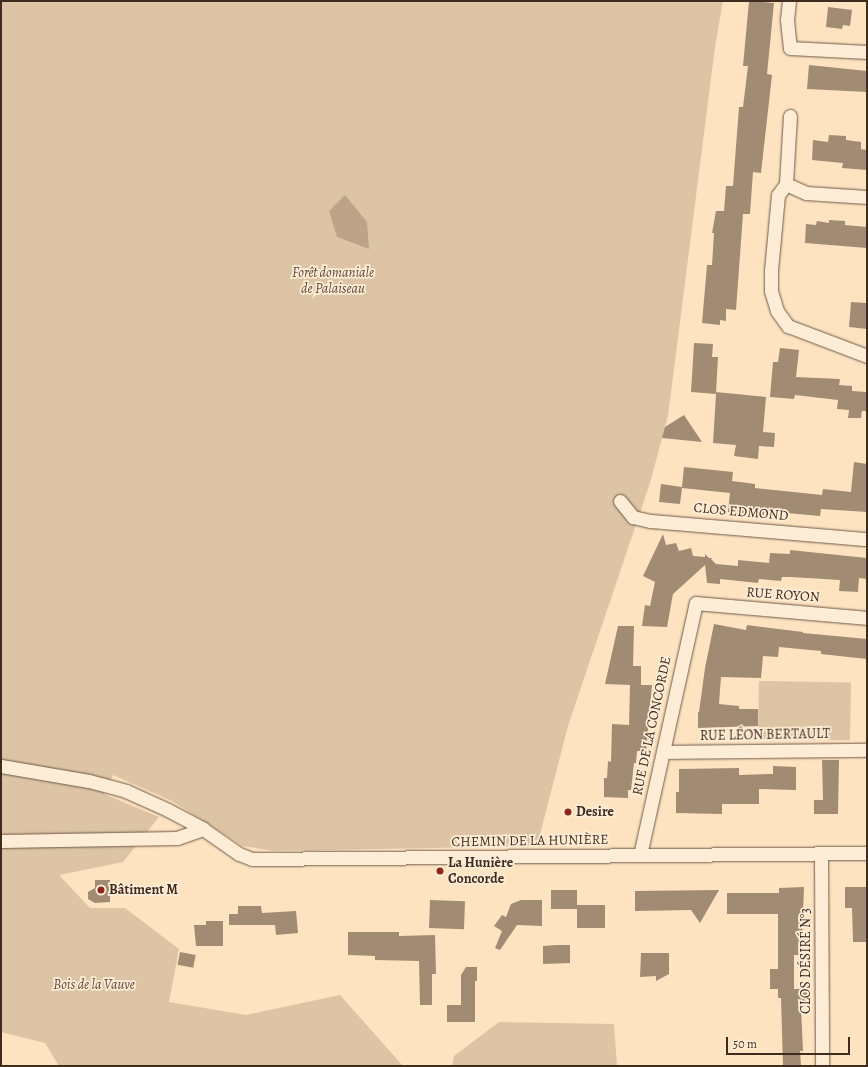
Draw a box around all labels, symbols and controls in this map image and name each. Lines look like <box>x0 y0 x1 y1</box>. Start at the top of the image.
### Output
park label: Forêt domaniale de Palaiseau <box>292 265 374 298</box>
street label: CLOS EDMOND <box>693 499 789 525</box>
street label: RUE ROYON <box>746 584 820 606</box>
street label: RUE DE LA CONCORDE <box>629 655 675 797</box>
street label: RUE LÉON BERTAULT <box>700 725 830 745</box>
place label: Desire <box>576 804 614 820</box>
marker: Desire <box>563 807 573 817</box>
street label: CHEMIN DE LA HUNIÈRE <box>451 831 609 851</box>
place label: La Hunière Concorde <box>448 855 513 888</box>
marker: La Hunière Concorde <box>435 866 445 876</box>
place label: Bâtiment M <box>109 882 178 898</box>
marker: Bâtiment M <box>96 885 106 895</box>
street label: CLOS DÉSIRÉ N°3 <box>798 908 814 1014</box>
park label: Bois de la Vauve <box>53 977 135 993</box>
scale bar <box>728 1029 852 1055</box>
text: 50 m <box>733 1036 757 1052</box>

